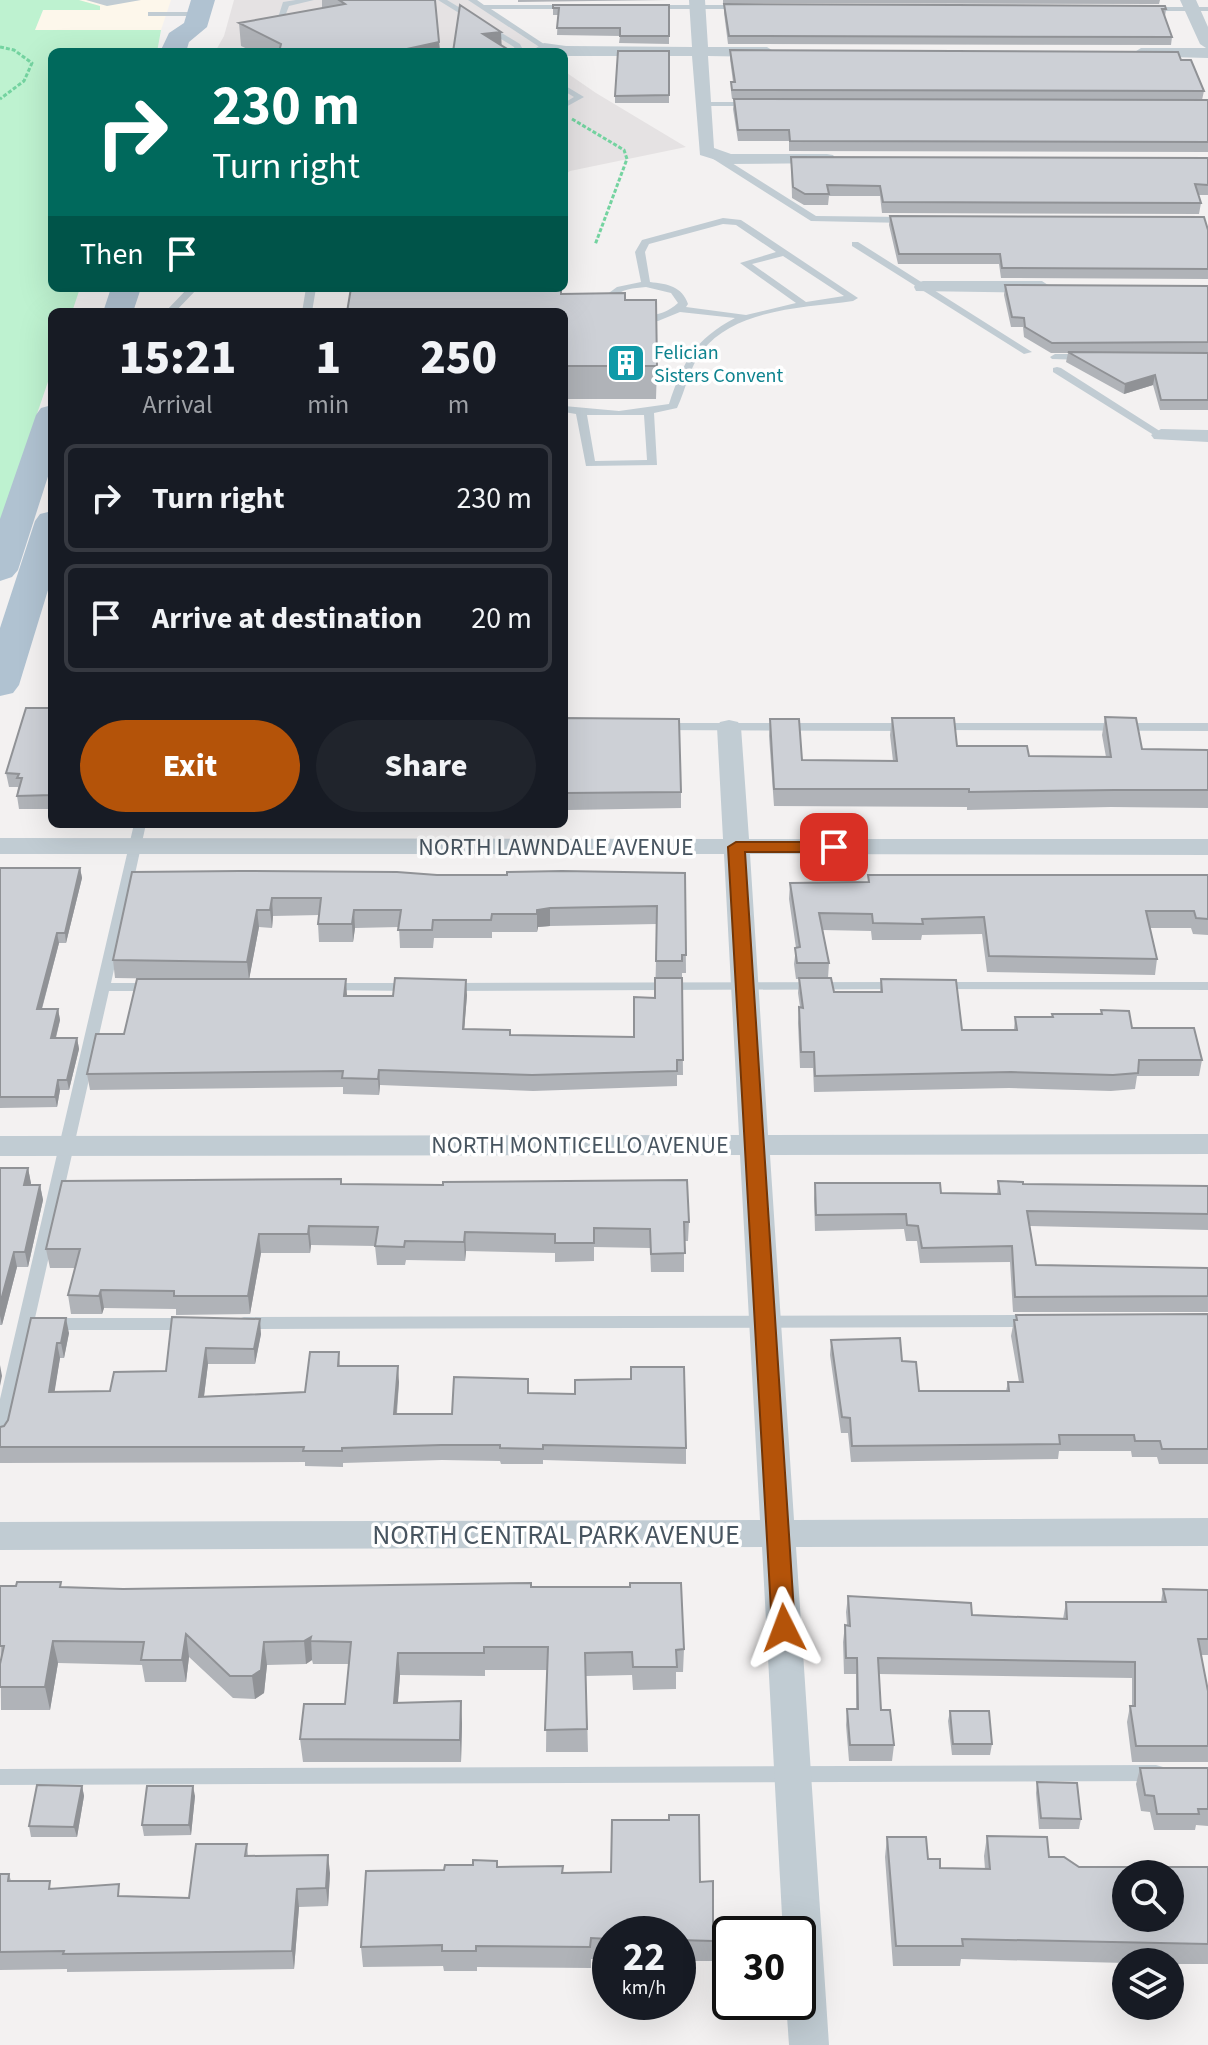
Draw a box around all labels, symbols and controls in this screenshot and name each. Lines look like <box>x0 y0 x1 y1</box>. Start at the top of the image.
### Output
text: 230 m <box>212 67 360 146</box>
icon: right <box>80 80 184 184</box>
text: Turn right <box>212 141 360 192</box>
icon: arrive <box>160 232 204 276</box>
text: Then <box>80 233 144 276</box>
text: 15:21 <box>119 324 236 392</box>
text: 1 <box>315 324 341 392</box>
text: 250 <box>420 324 497 392</box>
place label: Felician Sisters Convent <box>654 339 784 390</box>
building icon: Felician Sisters Convent <box>605 342 647 384</box>
text: Arrival <box>143 386 213 423</box>
text: min <box>307 386 349 423</box>
text: m <box>448 386 469 423</box>
icon: right <box>84 476 128 520</box>
text: Turn right <box>152 477 284 520</box>
text: 230 m <box>456 477 532 520</box>
icon: arrive <box>84 596 128 640</box>
text: Arrive at destination <box>152 597 422 640</box>
text: 20 m <box>471 597 532 640</box>
button: Exit <box>80 720 300 812</box>
button: Share <box>316 720 536 812</box>
pin <box>800 813 868 881</box>
icon: arrive <box>812 825 856 869</box>
street label: NORTH LAWNDALE AVENUE <box>418 830 694 865</box>
street label: NORTH MONTICELLO AVENUE <box>431 1128 729 1163</box>
street label: NORTH CENTRAL PARK AVENUE <box>372 1515 740 1555</box>
position arrow <box>742 1586 826 1670</box>
map controls <box>1112 1860 1184 2020</box>
button: search <box>1112 1860 1184 1932</box>
speed limit sign: 30 <box>712 1916 816 2020</box>
text: 22 <box>623 1929 665 1986</box>
button: layers <box>1112 1948 1184 2020</box>
text: km/h <box>622 1974 666 2002</box>

